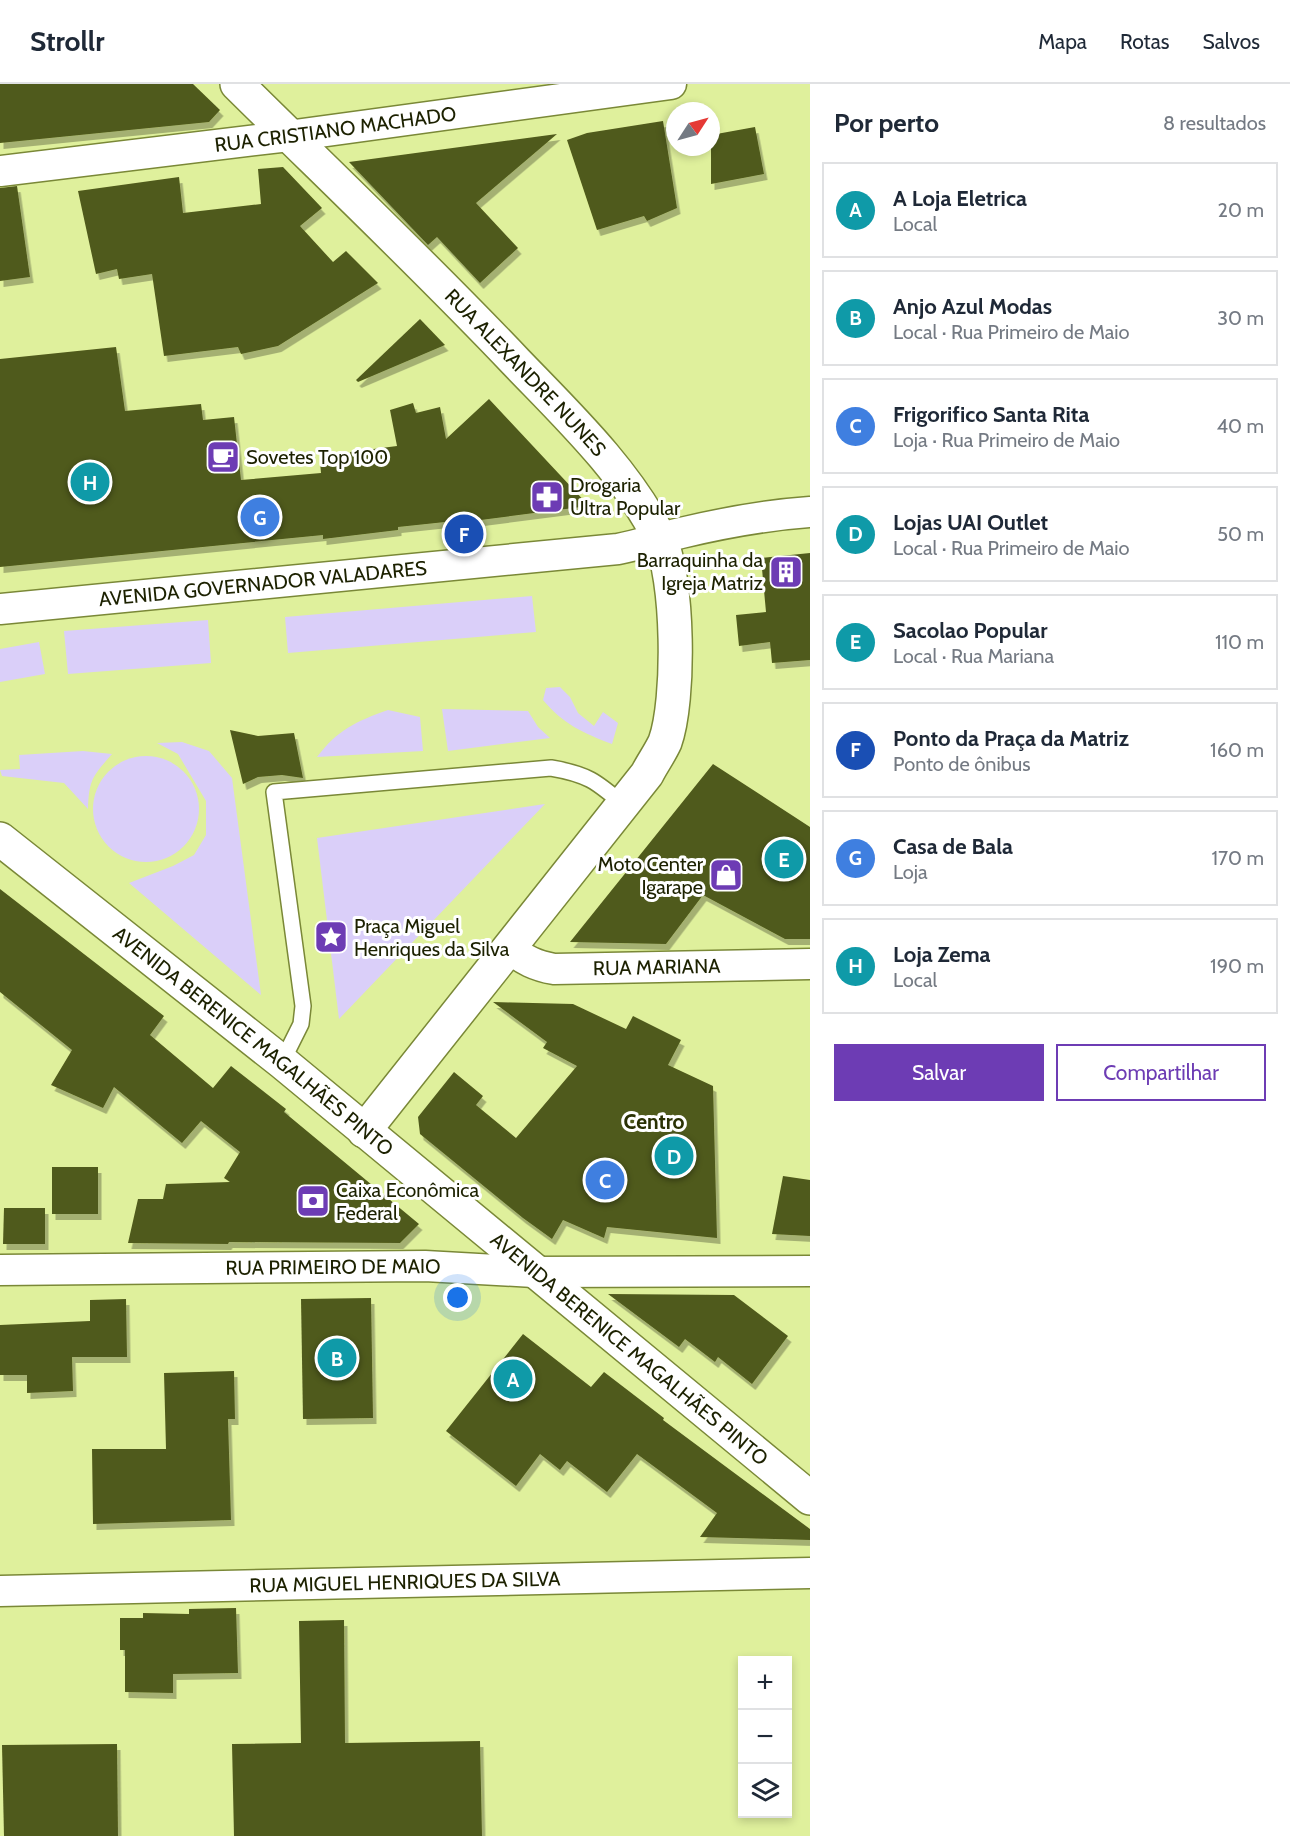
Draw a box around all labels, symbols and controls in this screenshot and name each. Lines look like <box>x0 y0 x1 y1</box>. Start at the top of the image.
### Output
text: Strollr <box>30 24 104 58</box>
text: Mapa <box>1038 29 1087 54</box>
text: Rotas <box>1120 29 1169 54</box>
text: Salvos <box>1202 29 1260 54</box>
street label: RUA CRISTIANO MACHADO <box>213 101 458 157</box>
north arrow <box>666 102 720 156</box>
text: Por perto <box>834 107 939 139</box>
text: 8 resultados <box>1163 111 1266 135</box>
text: A Loja Eletrica <box>893 185 1027 212</box>
text: A <box>849 198 862 222</box>
text: 20 m <box>1218 198 1264 222</box>
text: Local <box>893 212 937 236</box>
street label: RUA ALEXANDRE NUNES <box>440 284 611 461</box>
text: Anjo Azul Modas <box>893 293 1052 320</box>
text: B <box>849 306 862 330</box>
text: 30 m <box>1217 306 1264 330</box>
text: Local · Rua Primeiro de Maio <box>893 320 1130 344</box>
text: Frigorifico Santa Rita <box>893 401 1089 428</box>
text: C <box>849 414 862 438</box>
text: 40 m <box>1216 414 1264 438</box>
text: Loja · Rua Primeiro de Maio <box>893 428 1120 452</box>
cafe icon: Sovetes Top 100 <box>205 439 241 475</box>
place label: Sovetes Top 100 <box>246 445 388 469</box>
pin: H <box>70 460 110 504</box>
place label: Drogaria Ultra Popular <box>570 473 681 520</box>
pharmacy icon: Drogaria Ultra Popular <box>529 479 565 515</box>
pin: G <box>240 494 280 540</box>
text: Lojas UAI Outlet <box>893 509 1048 536</box>
pin: F <box>444 512 484 556</box>
text: D <box>848 522 863 546</box>
text: 50 m <box>1217 522 1264 546</box>
text: Local · Rua Primeiro de Maio <box>893 536 1130 560</box>
place label: Barraquinha da Igreja Matriz <box>637 548 763 595</box>
building icon: Barraquinha da Igreja Matriz <box>768 554 804 590</box>
street label: AVENIDA GOVERNADOR VALADARES <box>98 556 428 611</box>
text: Sacolao Popular <box>893 617 1048 644</box>
text: E <box>850 630 861 654</box>
text: 110 m <box>1215 630 1264 654</box>
text: Local · Rua Mariana <box>893 644 1054 668</box>
text: Ponto da Praça da Matriz <box>893 725 1129 752</box>
text: F <box>850 738 861 762</box>
text: 160 m <box>1210 738 1264 762</box>
text: Ponto de ônibus <box>893 752 1030 776</box>
text: Casa de Bala <box>893 833 1013 860</box>
pin: E <box>764 836 804 882</box>
text: G <box>849 846 862 870</box>
text: 170 m <box>1212 846 1264 870</box>
place label: Moto Center Igarape <box>597 852 704 899</box>
shop icon: Moto Center Igarape <box>708 857 744 893</box>
text: Loja <box>893 860 928 884</box>
place label: Praça Miguel Henriques da Silva <box>354 914 510 961</box>
place icon: Praça Miguel Henriques da Silva <box>313 919 349 955</box>
street label: AVENIDA BERENICE MAGALHÃES PINTO <box>108 921 398 1161</box>
text: Loja Zema <box>893 941 991 968</box>
street label: RUA MARIANA <box>593 954 721 980</box>
text: H <box>848 954 863 978</box>
text: 190 m <box>1210 954 1264 978</box>
text: Local <box>893 968 937 992</box>
button: Salvar <box>834 1044 1044 1101</box>
button: Compartilhar <box>1056 1044 1266 1101</box>
district label: Centro <box>624 1109 684 1134</box>
pin: D <box>654 1134 694 1178</box>
pin: C <box>586 1158 624 1202</box>
place label: Caixa Econômica Federal <box>336 1178 479 1225</box>
bank icon: Caixa Econômica Federal <box>295 1183 331 1219</box>
street label: AVENIDA BERENICE MAGALHÃES PINTO <box>485 1229 773 1469</box>
street label: RUA PRIMEIRO DE MAIO <box>225 1254 441 1280</box>
your location <box>443 1283 472 1312</box>
pin: B <box>318 1336 356 1380</box>
pin: A <box>494 1356 532 1402</box>
street label: RUA MIGUEL HENRIQUES DA SILVA <box>249 1567 561 1597</box>
map controls <box>738 1656 792 1818</box>
button: + <box>738 1656 792 1710</box>
button: − <box>738 1710 792 1764</box>
button: layers <box>738 1764 792 1818</box>

